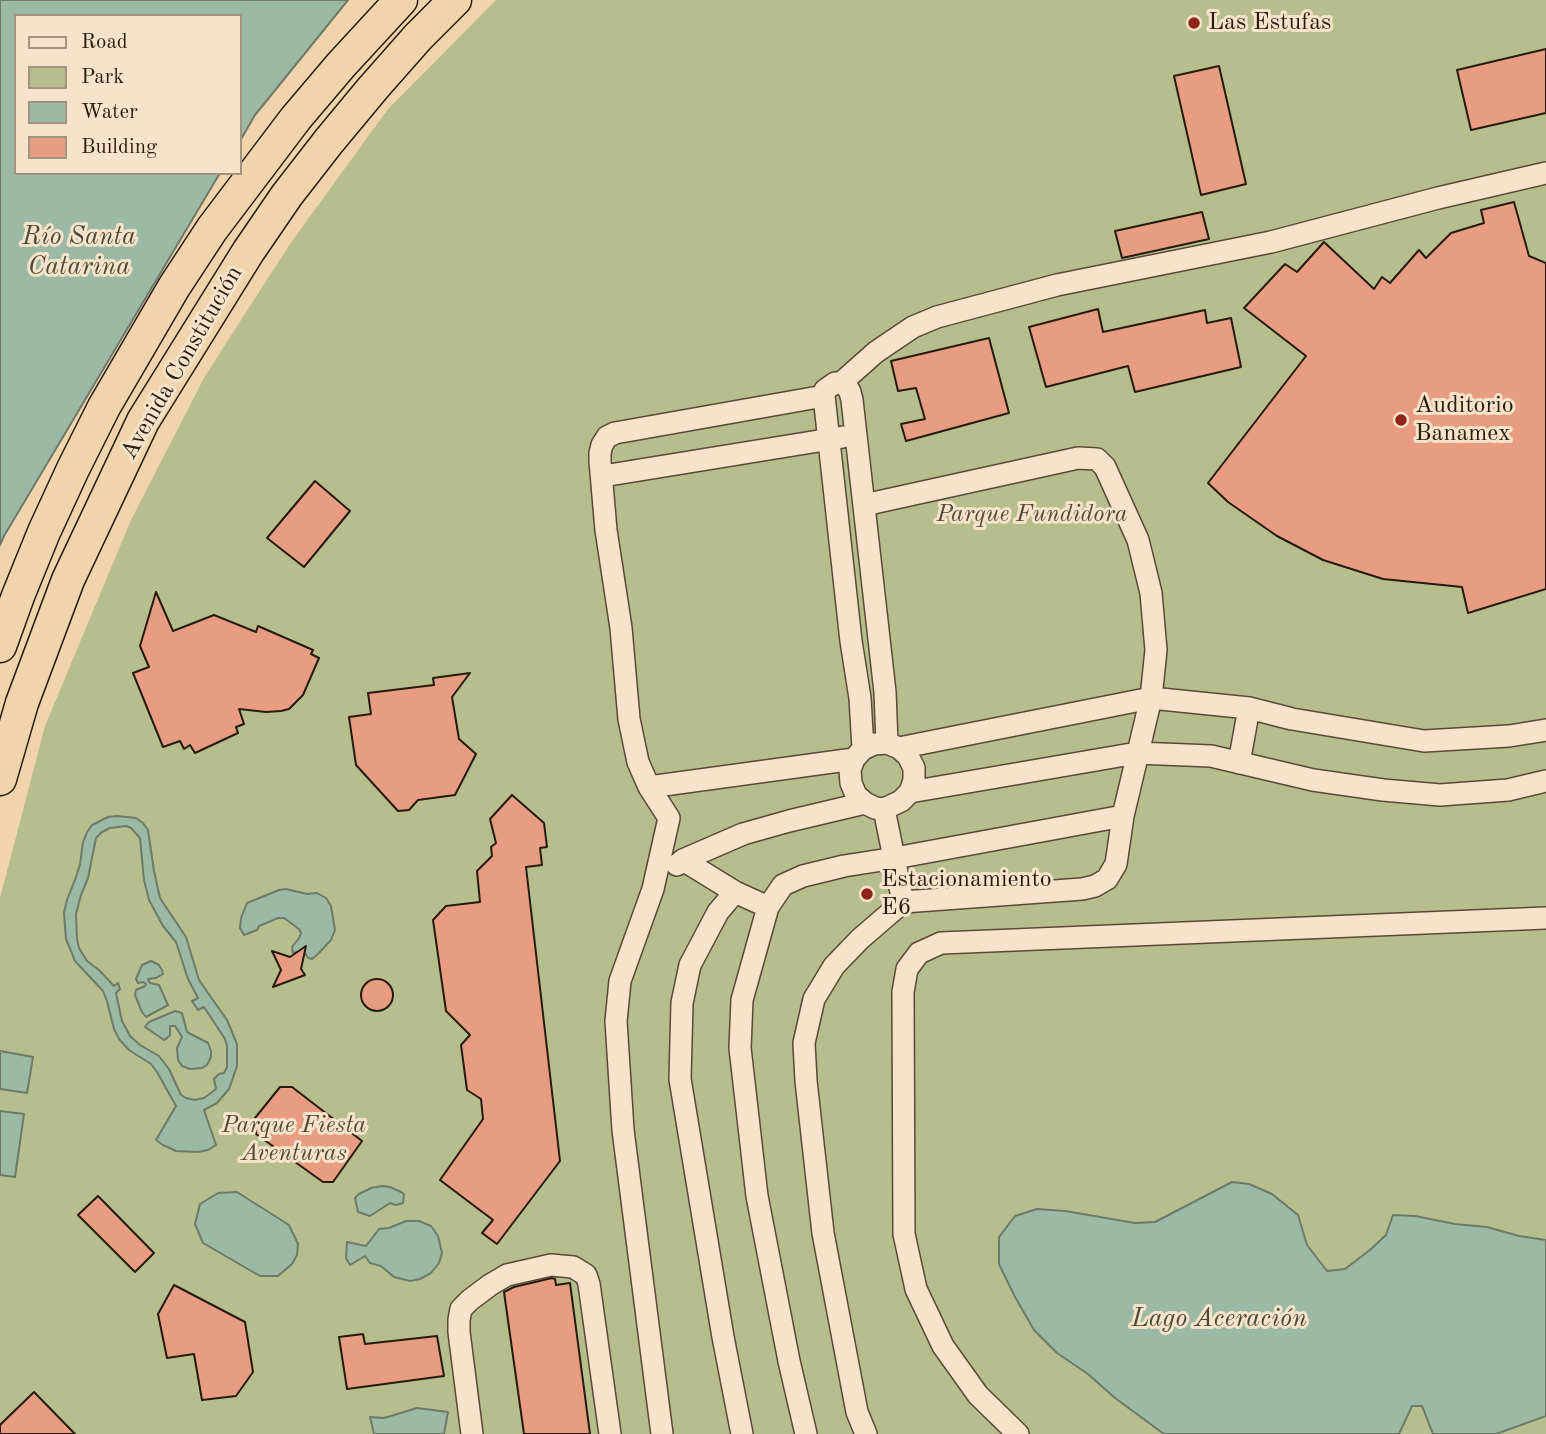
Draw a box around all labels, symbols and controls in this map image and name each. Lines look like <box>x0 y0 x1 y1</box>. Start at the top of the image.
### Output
place label: Las Estufas <box>1208 9 1331 37</box>
legend <box>14 14 242 175</box>
marker: Las Estufas <box>1186 15 1202 31</box>
text: Road <box>81 32 128 53</box>
text: Park <box>81 67 124 88</box>
text: Water <box>81 102 138 123</box>
text: Building <box>81 137 157 158</box>
water label: Río Santa Catarina <box>22 221 136 282</box>
street label: Avenida Constitución <box>115 261 249 465</box>
place label: Auditorio Banamex <box>1415 392 1514 448</box>
marker: Auditorio Banamex <box>1393 412 1409 428</box>
park label: Parque Fundidora <box>936 501 1128 529</box>
place label: Estacionamiento E6 <box>881 866 1052 922</box>
marker: Estacionamiento E6 <box>859 886 875 902</box>
park label: Parque Fiesta Aventuras <box>222 1112 366 1168</box>
water label: Lago Aceración <box>1131 1303 1307 1335</box>

